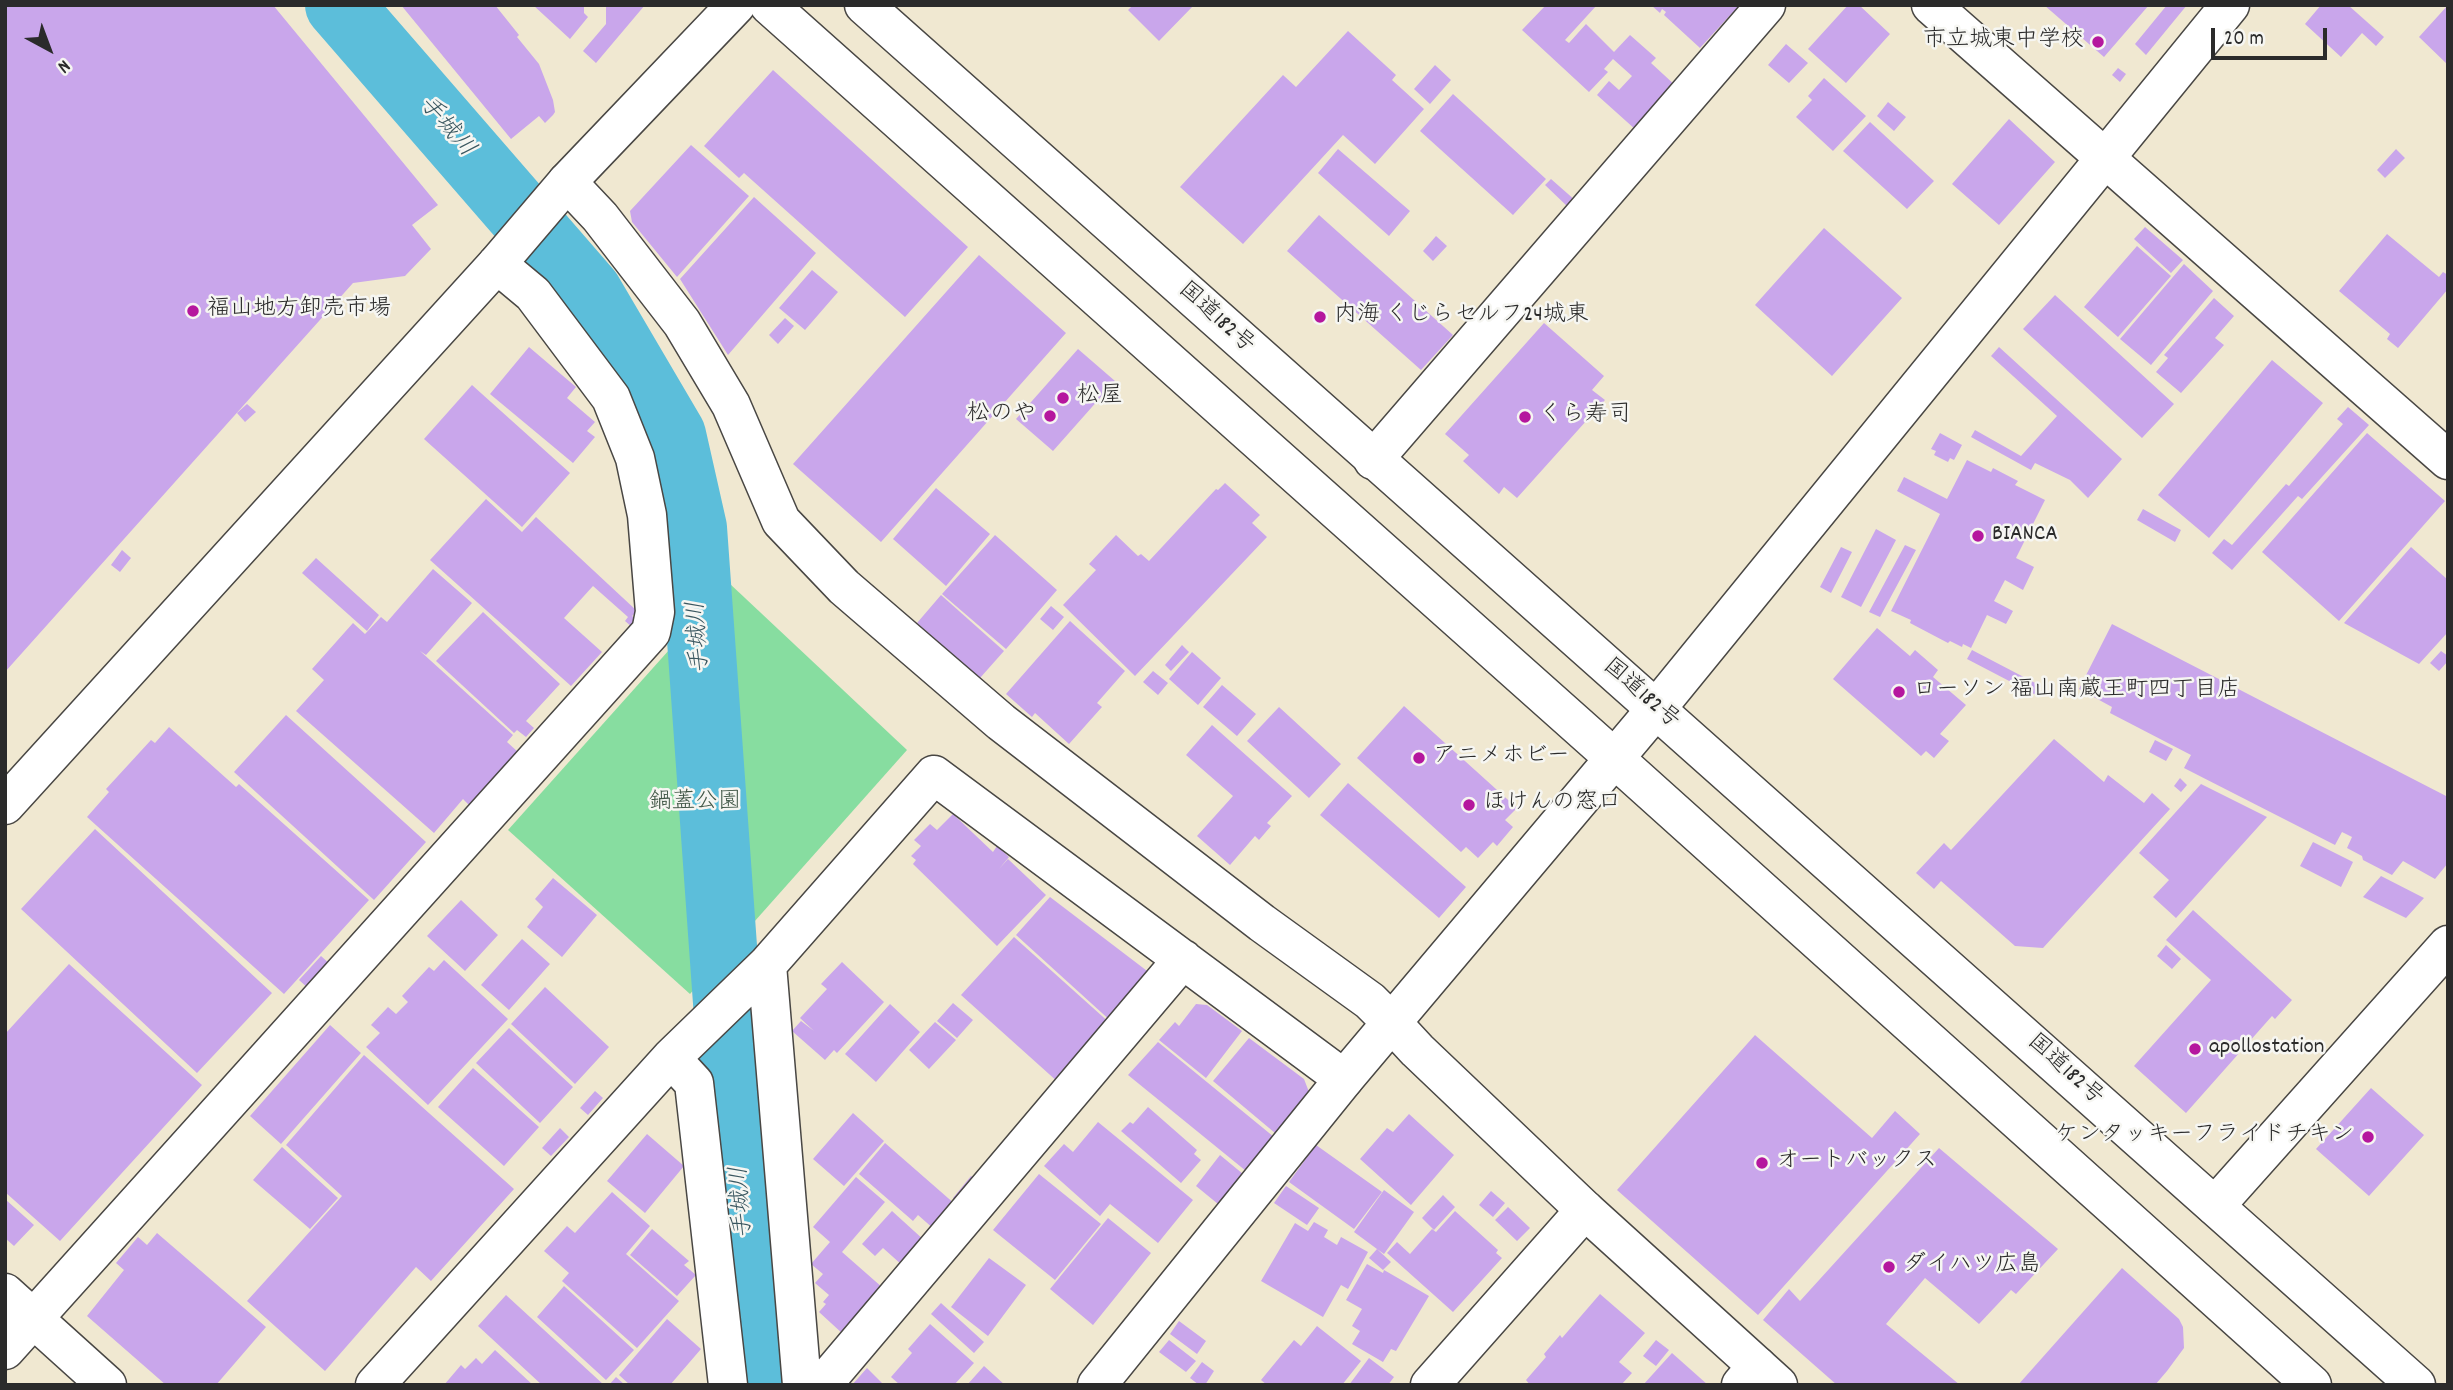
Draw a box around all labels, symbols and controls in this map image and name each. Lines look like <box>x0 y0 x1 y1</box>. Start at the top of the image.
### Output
north arrow <box>14 14 84 84</box>
scale bar <box>2215 14 2330 58</box>
text: 20 m <box>2224 25 2264 55</box>
place label: 市立城東中学校 <box>1923 28 2084 56</box>
marker: 市立城東中学校 <box>2090 34 2106 50</box>
text: N <box>51 52 76 78</box>
water label: 手城川 <box>411 91 479 165</box>
street label: 国道182号 <box>1171 278 1259 360</box>
place label: 福山地方卸売市場 <box>207 297 391 325</box>
marker: 福山地方卸売市場 <box>185 303 201 319</box>
place label: 内海 くじらセルフ24城東 <box>1334 303 1589 331</box>
marker: 内海 くじらセルフ24城東 <box>1312 309 1328 325</box>
place label: 松屋 <box>1077 384 1123 412</box>
marker: 松屋 <box>1055 390 1071 406</box>
place label: 松のや <box>967 402 1036 430</box>
place label: くら寿司 <box>1539 403 1631 431</box>
marker: 松のや <box>1042 408 1058 424</box>
marker: くら寿司 <box>1517 409 1533 425</box>
place label: BIANCA <box>1992 522 2058 550</box>
marker: BIANCA <box>1970 528 1986 544</box>
water label: 手城川 <box>684 600 718 674</box>
street label: 国道182号 <box>1596 654 1684 736</box>
place label: ローソン 福山南蔵王町四丁目店 <box>1913 678 2240 706</box>
marker: ローソン 福山南蔵王町四丁目店 <box>1891 684 1907 700</box>
place label: アニメホビー <box>1433 744 1570 772</box>
marker: アニメホビー <box>1411 750 1427 766</box>
park label: 鍋蓋公園 <box>649 790 741 818</box>
place label: ほけんの窓口 <box>1483 791 1621 819</box>
marker: ほけんの窓口 <box>1461 797 1477 813</box>
street label: 国道182号 <box>2020 1030 2108 1112</box>
place label: apollostation <box>2209 1035 2324 1063</box>
marker: apollostation <box>2187 1041 2203 1057</box>
place label: ケンタッキーフライドチキン <box>2055 1123 2354 1151</box>
marker: ケンタッキーフライドチキン <box>2360 1129 2376 1145</box>
place label: オートバックス <box>1776 1149 1937 1177</box>
marker: オートバックス <box>1754 1155 1770 1171</box>
water label: 手城川 <box>727 1165 761 1239</box>
place label: ダイハツ広島 <box>1903 1253 2041 1281</box>
marker: ダイハツ広島 <box>1881 1259 1897 1275</box>

